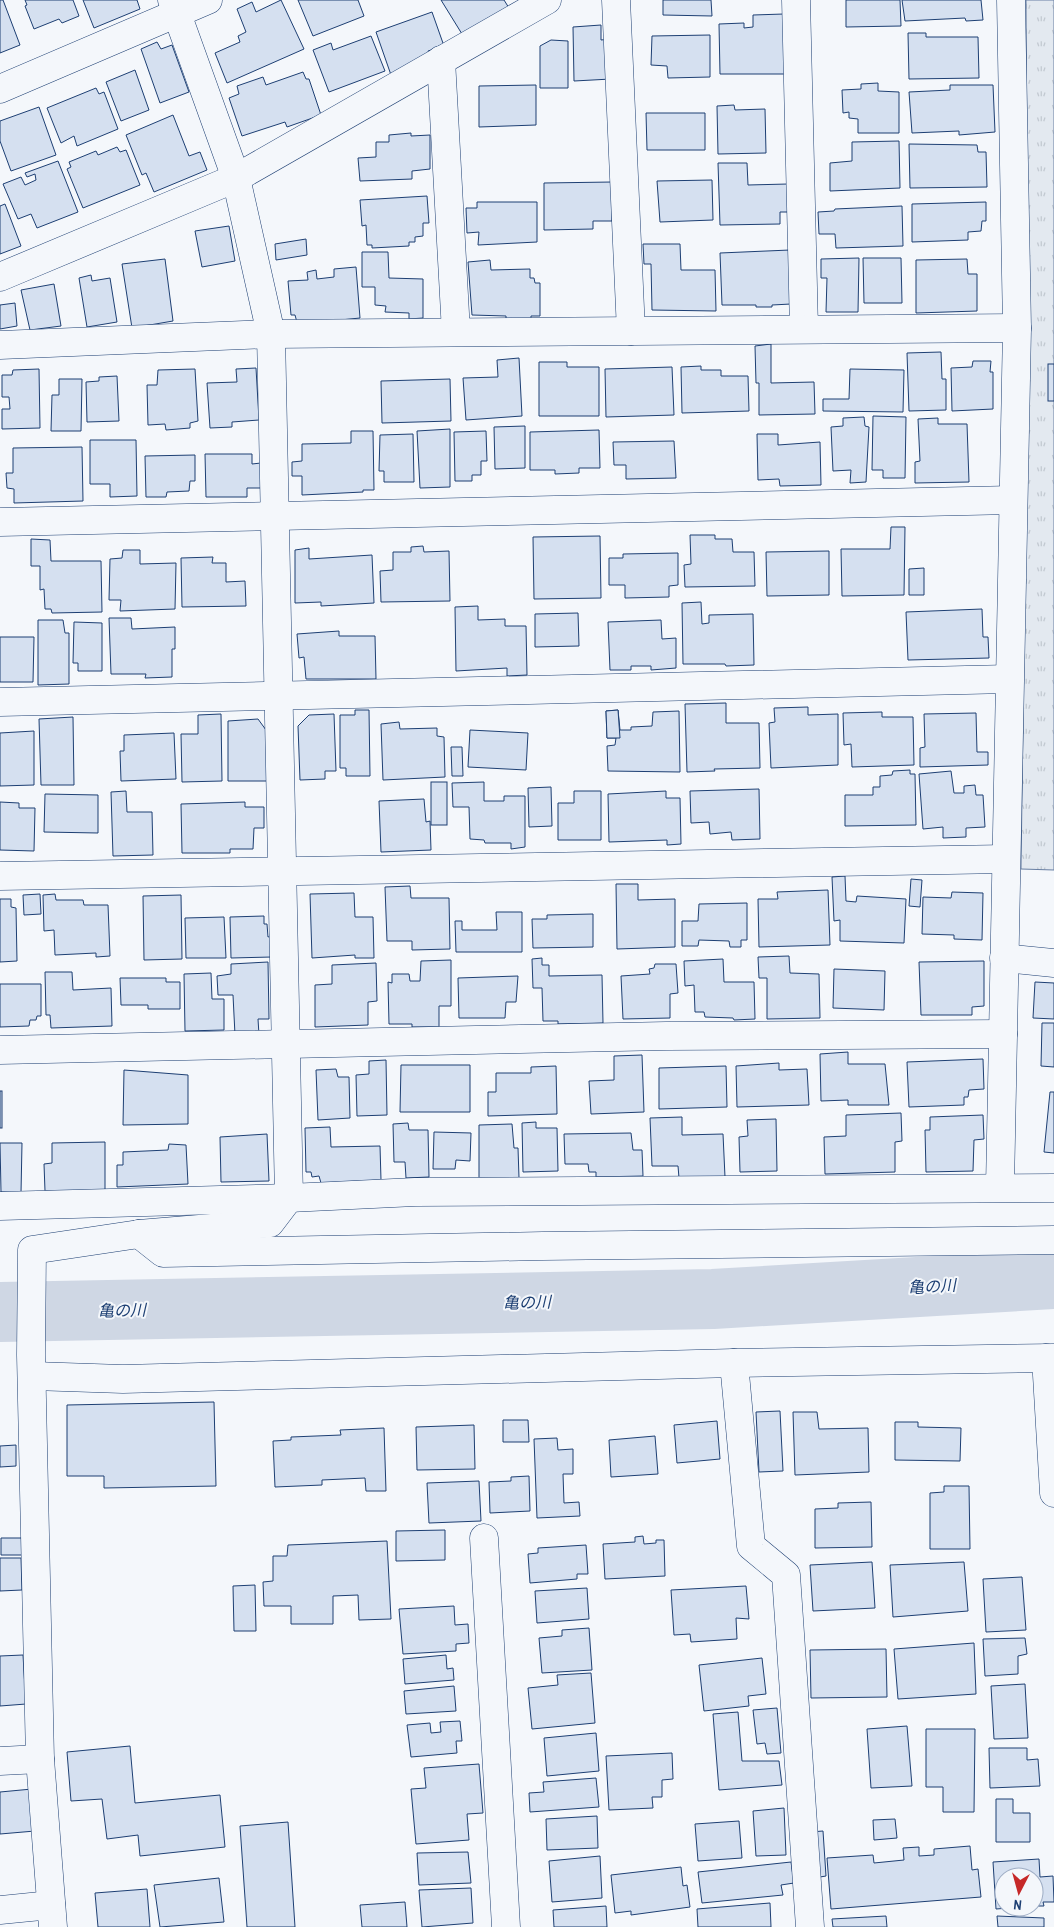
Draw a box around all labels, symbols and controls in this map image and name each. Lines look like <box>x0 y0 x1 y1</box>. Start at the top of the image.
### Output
water label: 亀の川 <box>907 1274 959 1298</box>
water label: 亀の川 <box>503 1291 553 1313</box>
water label: 亀の川 <box>98 1299 148 1321</box>
north arrow <box>994 1867 1044 1917</box>
text: N <box>1013 1896 1023 1914</box>

